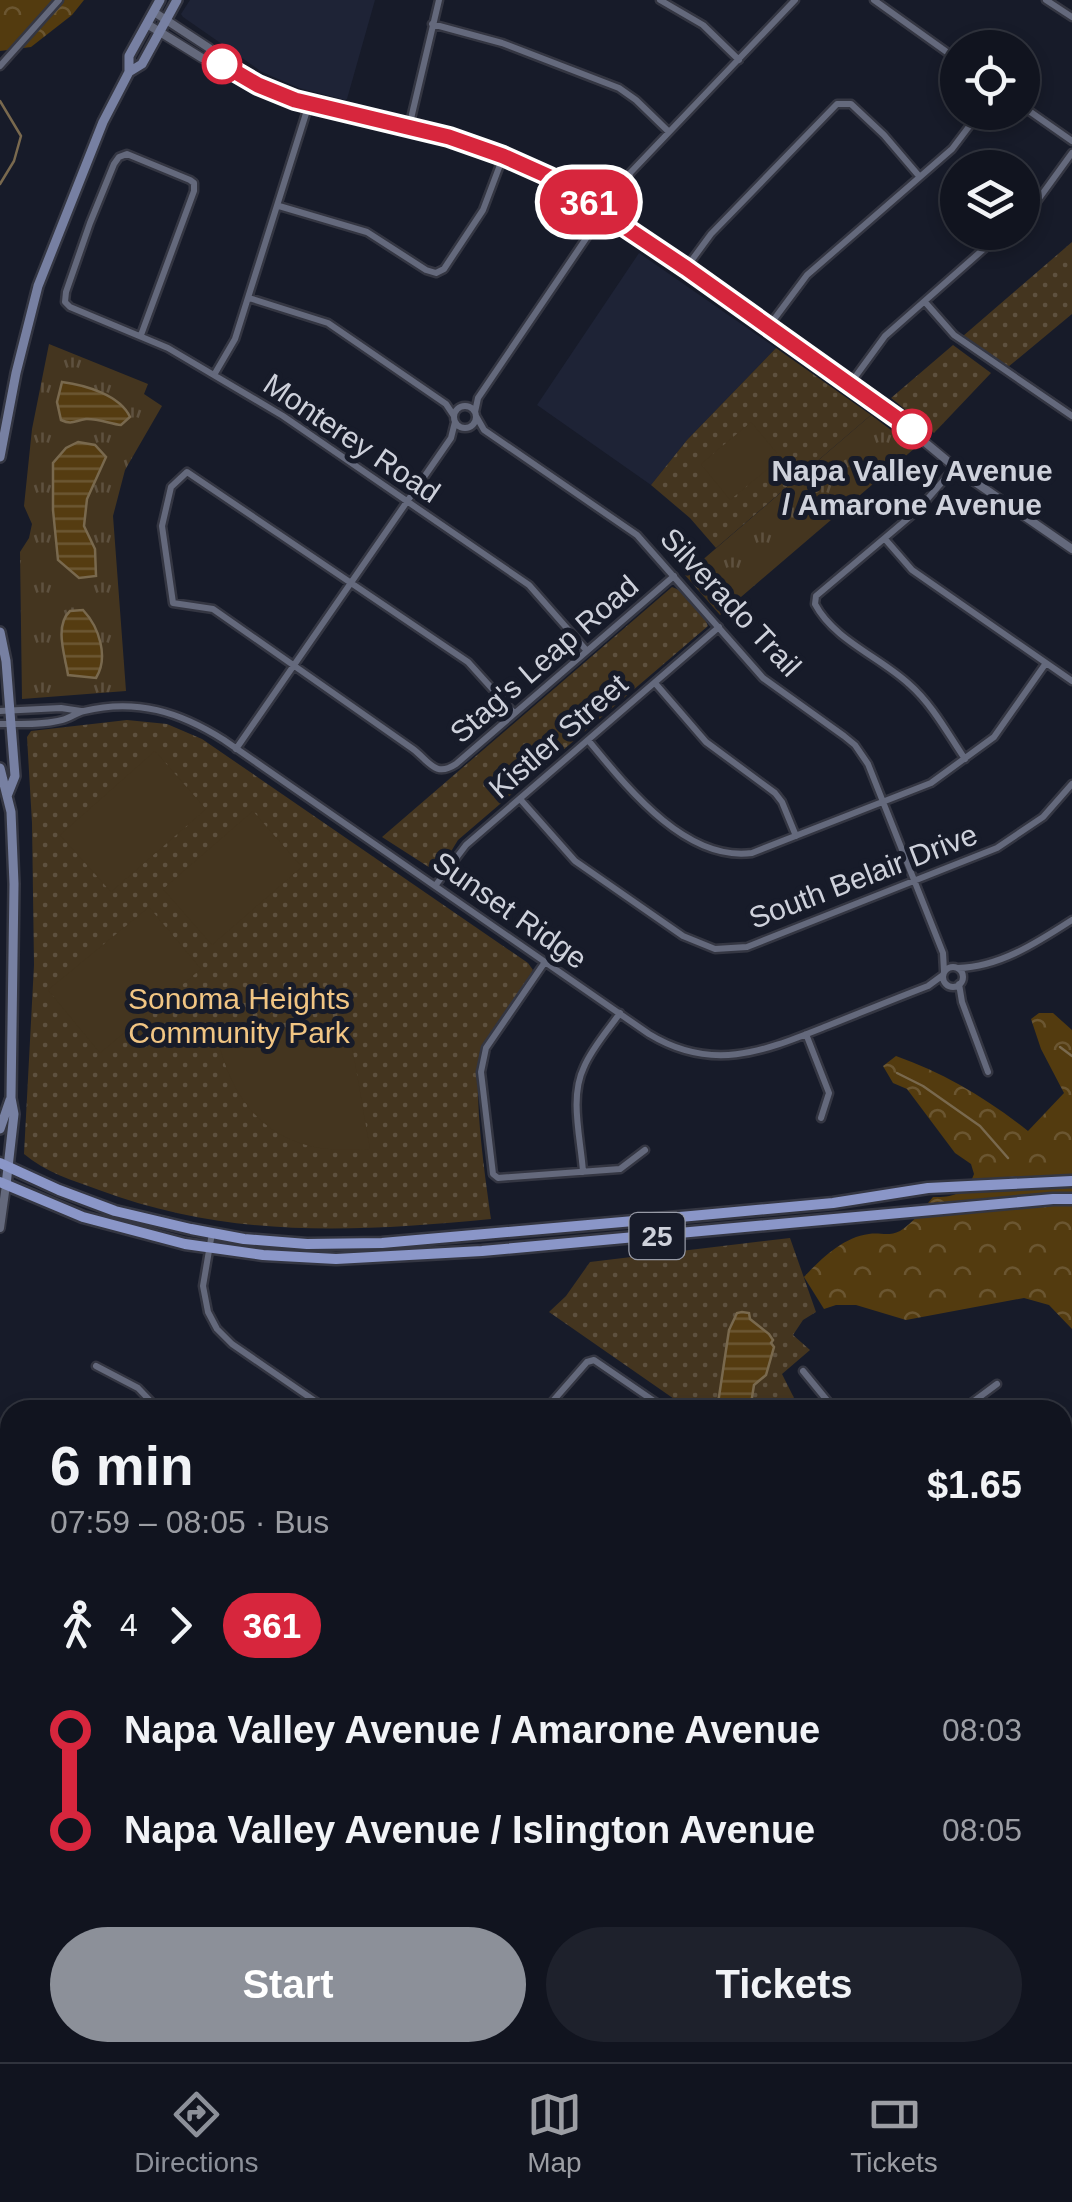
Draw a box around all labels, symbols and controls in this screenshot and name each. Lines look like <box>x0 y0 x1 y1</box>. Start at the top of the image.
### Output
map controls <box>940 30 1040 250</box>
button: locate <box>940 30 1040 130</box>
unlabelled marker <box>203 45 241 83</box>
button: layers <box>940 150 1040 250</box>
line badge: 361 <box>532 170 646 234</box>
text: 361 <box>560 183 618 222</box>
street label: Monterey Road <box>258 367 446 509</box>
marker: Napa Valley Avenue / Amarone Avenue <box>893 410 931 448</box>
place label: Napa Valley Avenue / Amarone Avenue <box>771 454 1053 521</box>
street label: Silverado Trail <box>654 521 808 683</box>
street label: Stag's Leap Road <box>444 569 644 749</box>
street label: Kistler Street <box>482 667 634 805</box>
street label: South Belair Drive <box>744 817 982 935</box>
street label: Sunset Ridge <box>427 845 593 975</box>
park label: Sonoma Heights Community Park <box>128 982 351 1049</box>
road number: 25 <box>630 1213 684 1259</box>
text: 6 min <box>50 1435 194 1497</box>
text: $1.65 <box>927 1464 1022 1506</box>
text: 07:59 – 08:05 · Bus <box>50 1504 329 1540</box>
icon: walk <box>50 1598 105 1653</box>
icon: forward <box>153 1598 208 1653</box>
text: 361 <box>243 1606 301 1645</box>
text: 4 <box>120 1607 138 1643</box>
text: Napa Valley Avenue / Amarone Avenue <box>124 1709 820 1751</box>
text: 08:03 <box>942 1712 1022 1748</box>
text: Napa Valley Avenue / Islington Avenue <box>124 1809 815 1851</box>
text: 08:05 <box>942 1812 1022 1848</box>
button: Start <box>50 1927 526 2042</box>
button: Tickets <box>546 1927 1022 2042</box>
tab: Directions <box>134 2087 259 2179</box>
tab: Map <box>527 2087 582 2179</box>
tab: Tickets <box>850 2087 938 2179</box>

